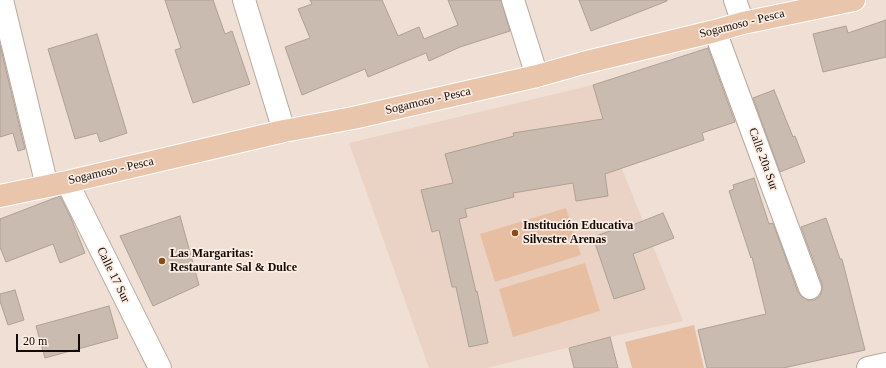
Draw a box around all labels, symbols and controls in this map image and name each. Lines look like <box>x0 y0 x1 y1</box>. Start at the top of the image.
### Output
street label: Sogamoso - Pesca <box>698 6 786 42</box>
street label: Sogamoso - Pesca <box>384 84 472 118</box>
street label: Calle 20a Sur <box>745 126 781 192</box>
street label: Sogamoso - Pesca <box>67 154 155 188</box>
place label: Institución Educativa Silvestre Arenas <box>523 219 633 247</box>
marker: Institución Educativa Silvestre Arenas <box>510 228 520 238</box>
street label: Calle 17 Sur <box>93 245 133 305</box>
place label: Las Margaritas: Restaurante Sal & Dulce <box>170 247 297 275</box>
marker: Las Margaritas: Restaurante Sal & Dulce <box>157 256 167 266</box>
scale bar <box>18 326 82 352</box>
text: 20 m <box>23 334 47 348</box>

